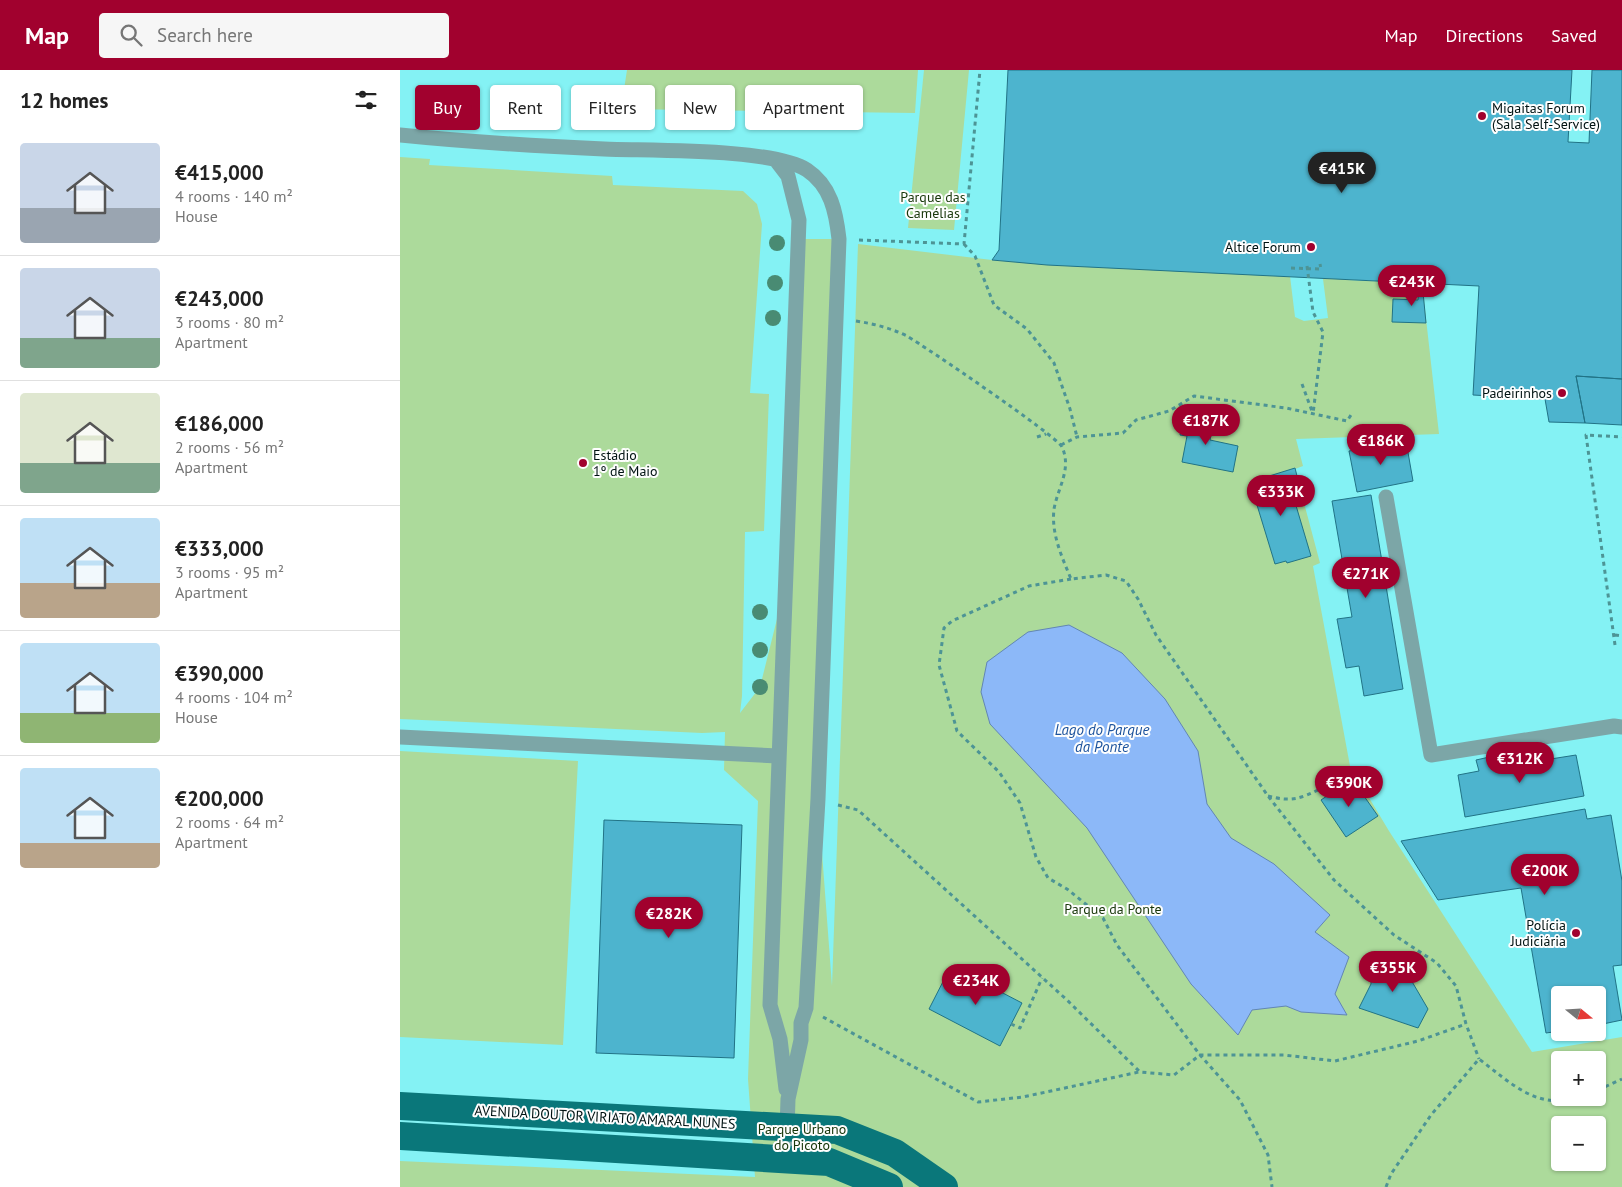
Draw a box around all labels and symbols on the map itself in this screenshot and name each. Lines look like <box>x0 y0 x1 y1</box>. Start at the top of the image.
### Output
place label: Migaitas Forum (Sala Self-Service) <box>1492 99 1600 133</box>
marker: Migaitas Forum (Sala Self-Service) <box>1476 110 1488 122</box>
pin: €415K <box>1307 152 1377 194</box>
park label: Parque das Camélias <box>900 188 966 222</box>
place label: Altice Forum <box>1225 238 1301 256</box>
marker: Altice Forum <box>1305 241 1317 253</box>
pin: €243K <box>1377 264 1447 307</box>
place label: Padeirinhos <box>1482 384 1552 402</box>
marker: Padeirinhos <box>1556 387 1568 399</box>
pin: €187K <box>1171 404 1241 446</box>
pin: €186K <box>1346 424 1416 466</box>
place label: Estádio 1º de Maio <box>593 446 658 480</box>
marker: Estádio 1º de Maio <box>577 457 589 469</box>
pin: €333K <box>1246 474 1316 517</box>
pin: €271K <box>1331 556 1401 599</box>
water label: Lago do Parque da Ponte <box>1055 720 1149 756</box>
pin: €312K <box>1485 742 1555 784</box>
pin: €390K <box>1314 766 1384 808</box>
pin: €200K <box>1510 854 1580 896</box>
pin: €282K <box>634 896 704 939</box>
park label: Parque da Ponte <box>1064 900 1162 918</box>
place label: Polícia Judiciária <box>1510 916 1566 950</box>
marker: Polícia Judiciária <box>1570 927 1582 939</box>
pin: €355K <box>1358 950 1428 993</box>
pin: €234K <box>941 964 1011 1006</box>
north arrow <box>1551 986 1606 1041</box>
street label: AVENIDA DOUTOR VIRIATO AMARAL NUNES <box>474 1101 736 1133</box>
park label: Parque Urbano do Picoto <box>758 1120 846 1154</box>

